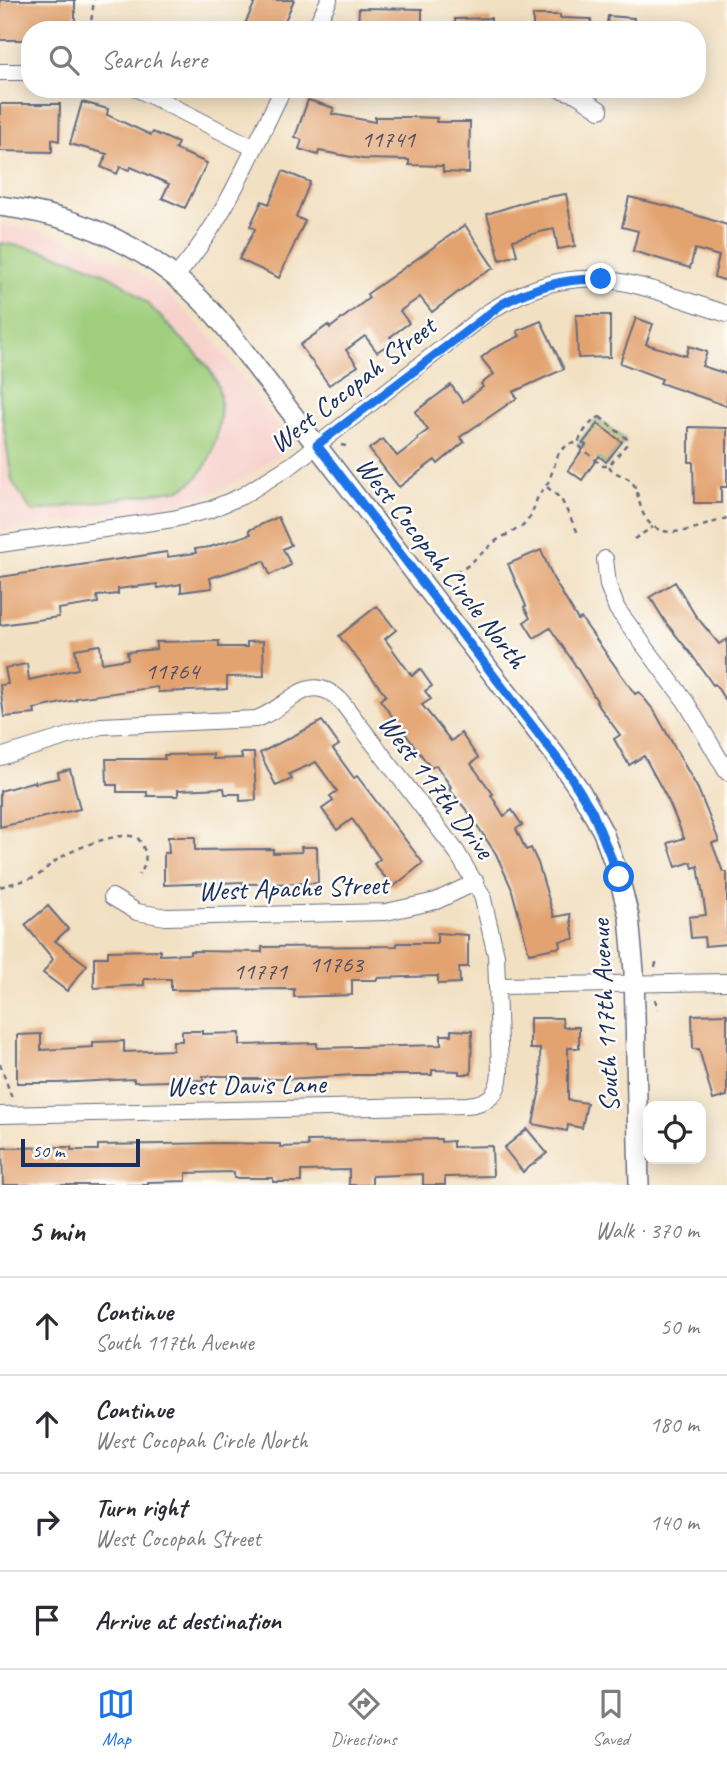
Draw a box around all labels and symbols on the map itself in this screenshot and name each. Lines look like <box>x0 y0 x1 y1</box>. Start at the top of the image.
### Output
house number: 11741 <box>361 124 416 154</box>
route end <box>585 263 616 294</box>
street label: West Cocopah Street <box>262 307 445 460</box>
street label: West Cocopah Circle North <box>348 450 536 676</box>
house number: 11764 <box>145 656 201 686</box>
street label: West 117th Drive <box>371 707 503 867</box>
route start <box>603 861 634 892</box>
street label: West Apache Street <box>197 867 391 908</box>
street label: South 117th Avenue <box>582 917 627 1113</box>
house number: 11763 <box>309 949 365 979</box>
house number: 11771 <box>233 956 288 986</box>
street label: West Davis Lane <box>166 1066 328 1103</box>
scale bar <box>21 1136 140 1168</box>

